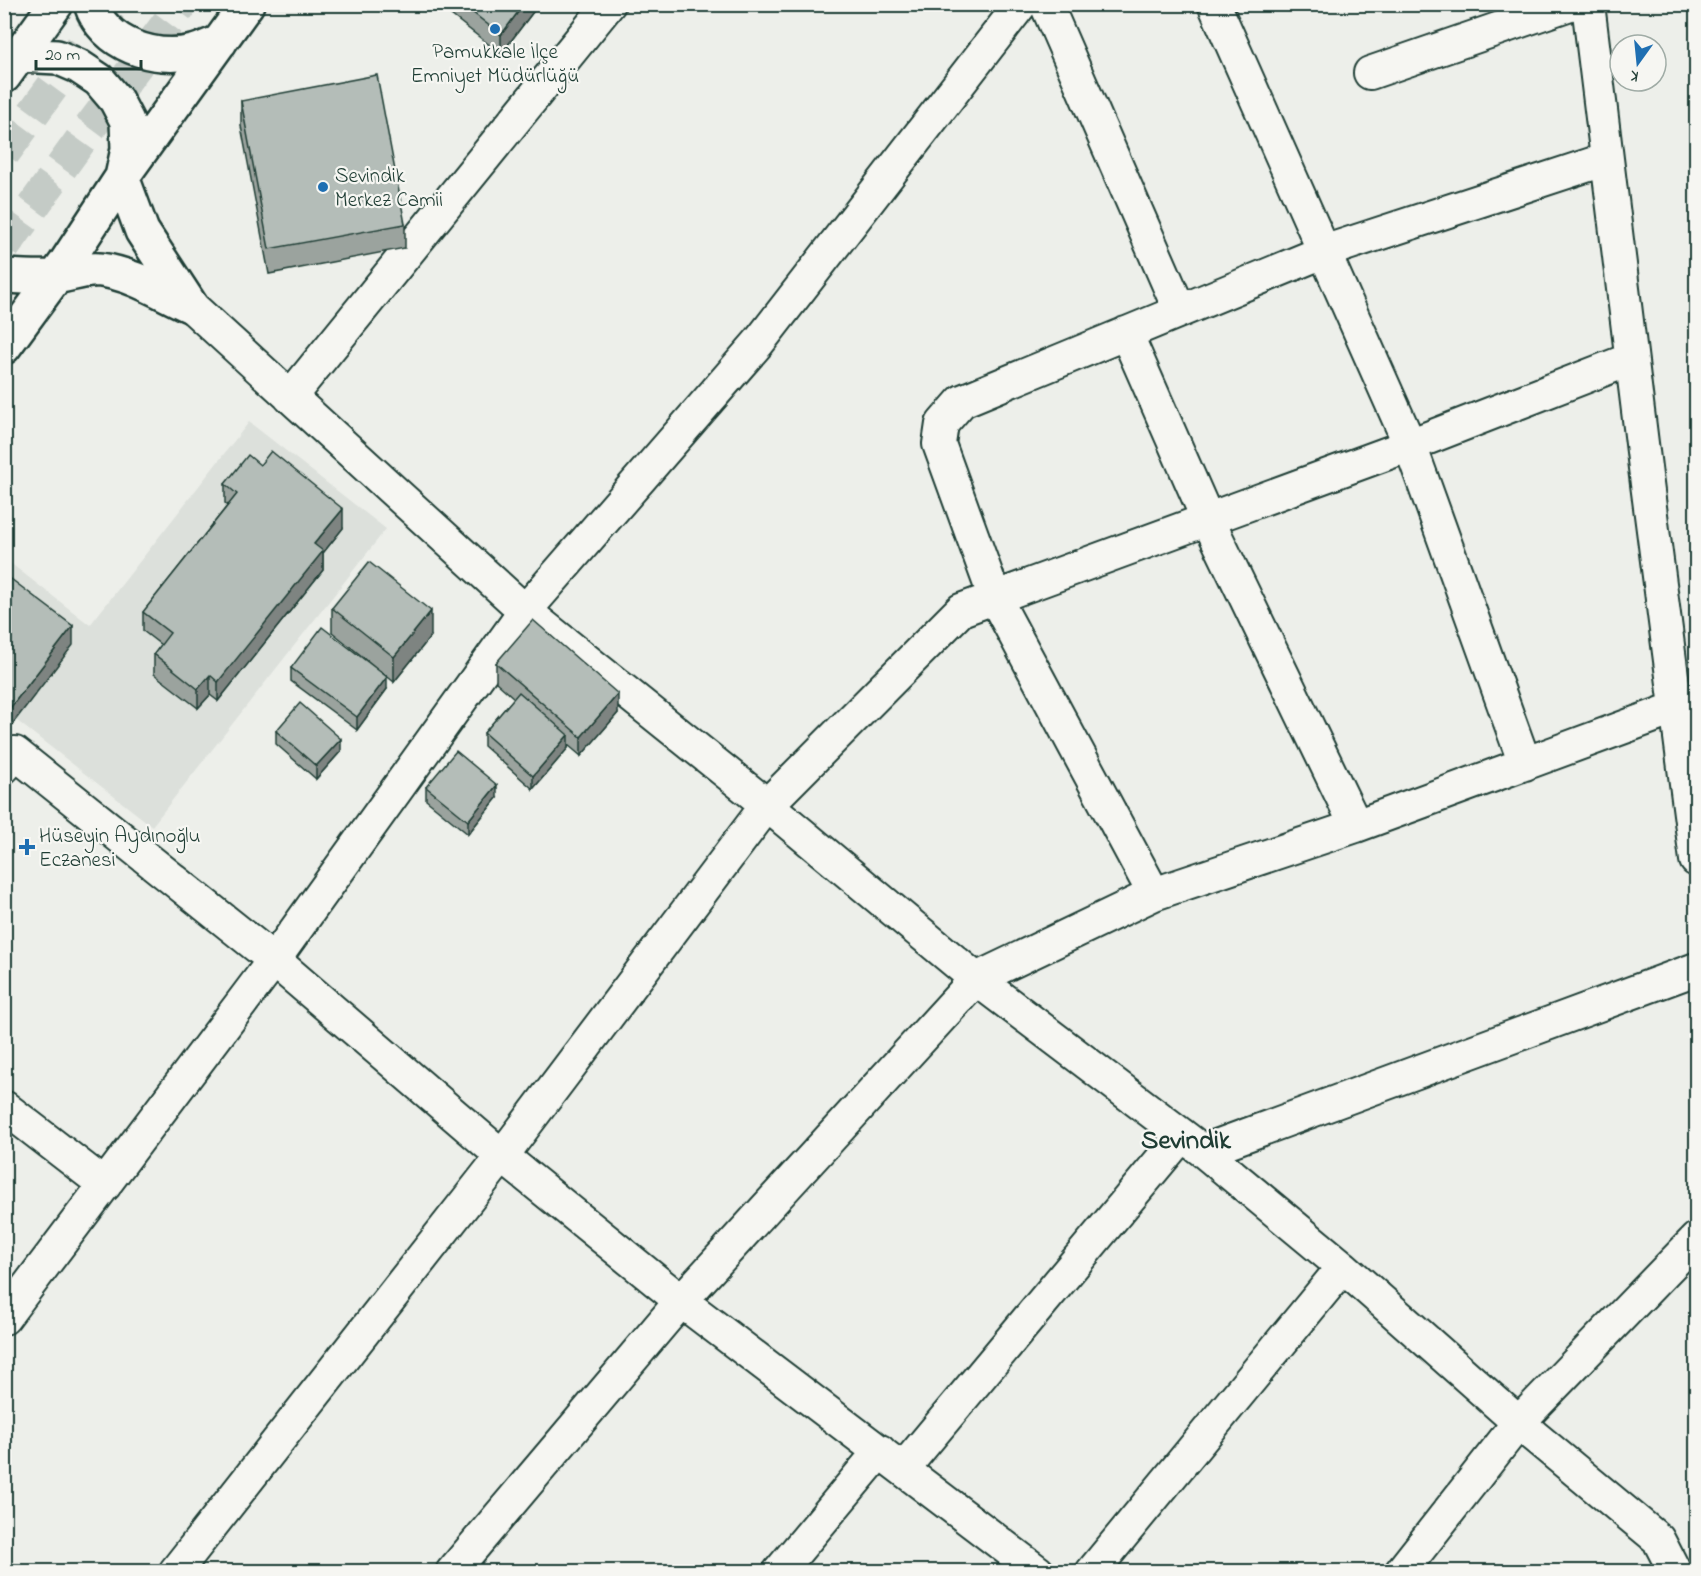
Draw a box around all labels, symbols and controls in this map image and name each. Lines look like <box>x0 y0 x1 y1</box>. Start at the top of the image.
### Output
marker: Pamukkale İlçe Emniyet Müdürlüğü <box>488 22 502 36</box>
scale bar <box>36 33 141 71</box>
north arrow <box>1608 33 1668 93</box>
place label: Pamukkale İlçe Emniyet Müdürlüğü <box>411 38 579 94</box>
text: 20 m <box>45 43 80 69</box>
text: K <box>1627 63 1641 88</box>
place label: Sevindik Merkez Camii <box>335 162 443 216</box>
marker: Sevindik Merkez Camii <box>316 180 330 194</box>
place label: Hüseyin Aydınoğlu Eczanesi <box>39 822 201 876</box>
marker: Hüseyin Aydınoğlu Eczanesi <box>20 840 34 854</box>
district label: Sevindik <box>1141 1122 1232 1161</box>

